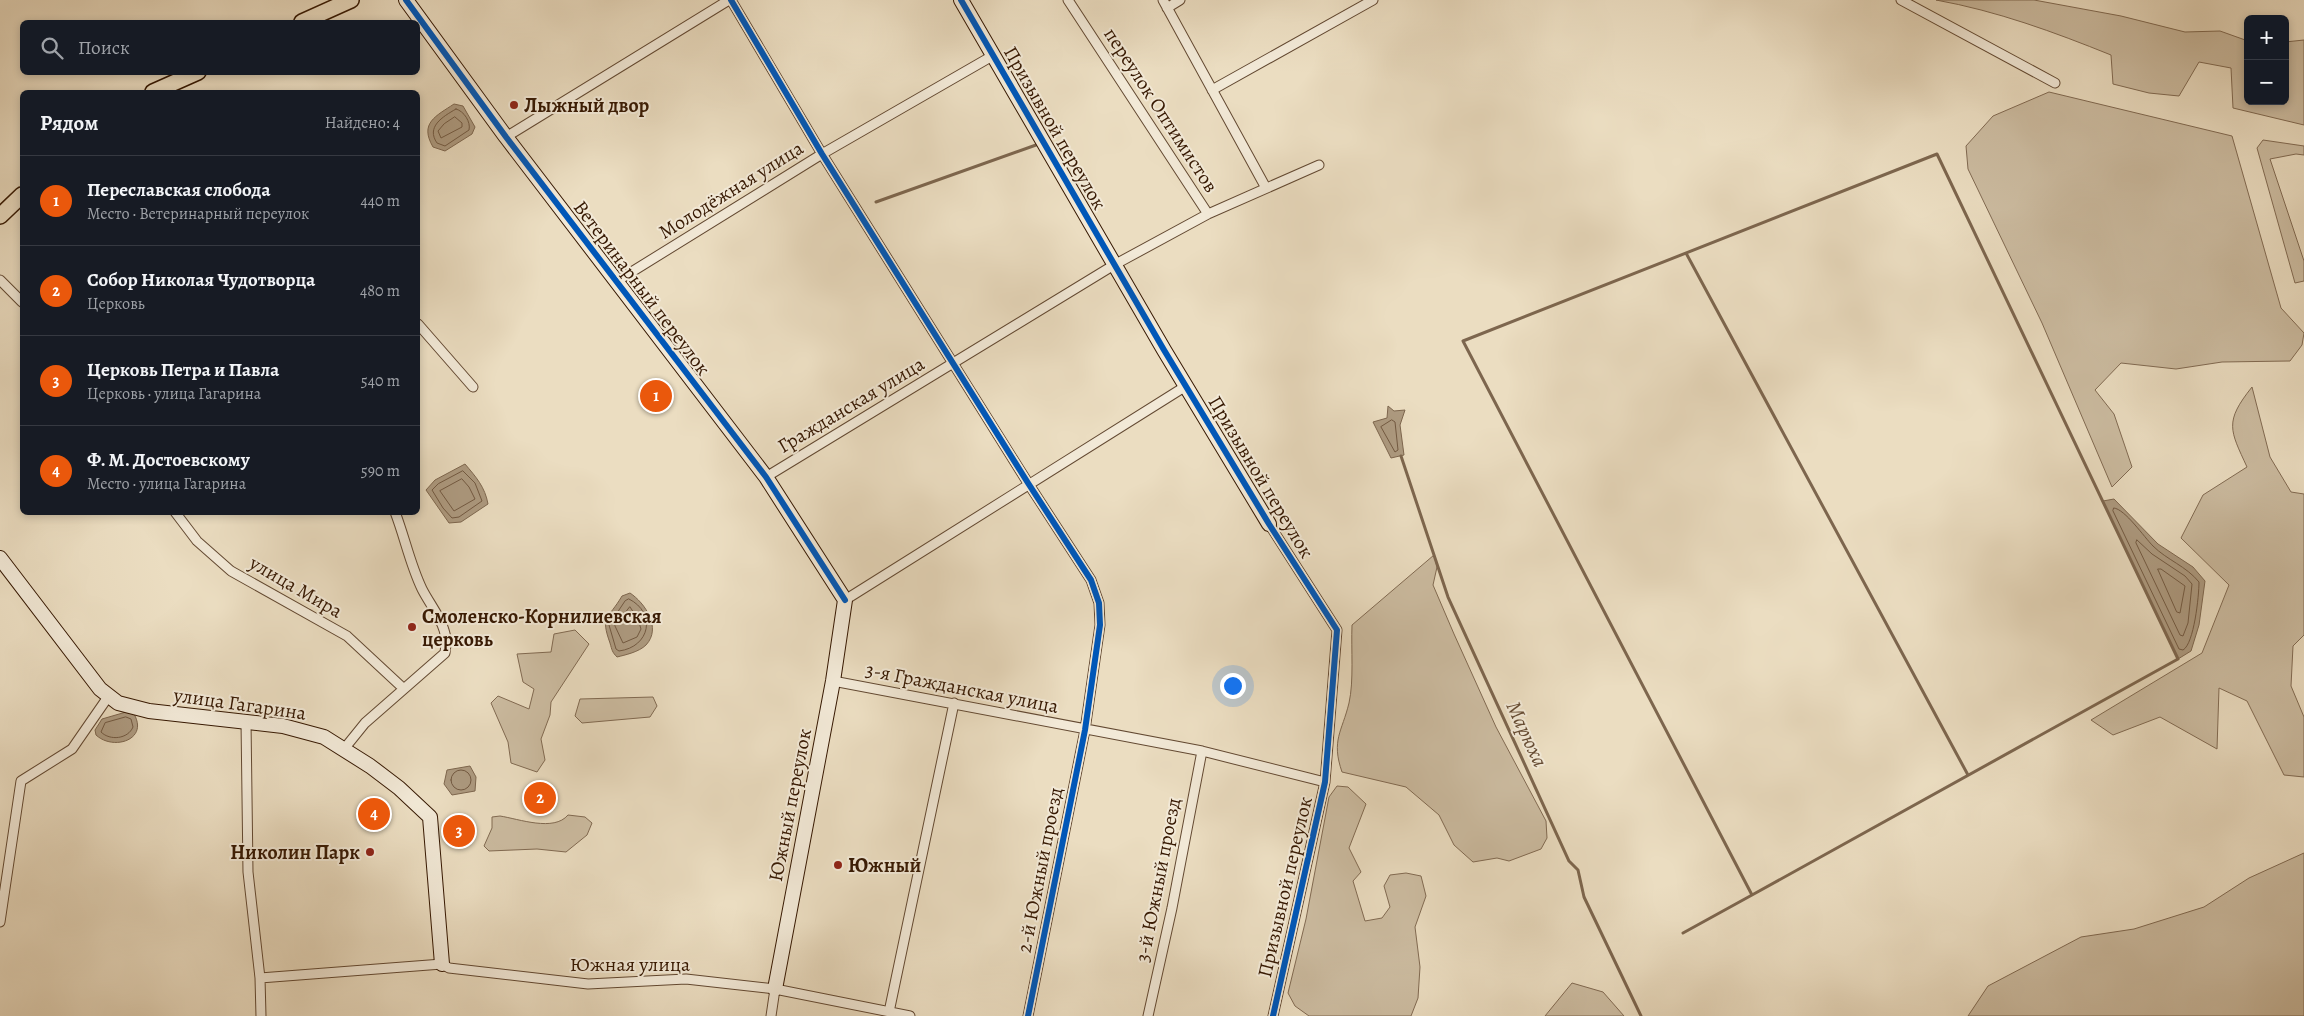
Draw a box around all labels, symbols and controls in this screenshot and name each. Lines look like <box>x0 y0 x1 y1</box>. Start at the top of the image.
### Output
map controls <box>2244 15 2289 105</box>
button: + <box>2244 15 2289 60</box>
search box <box>20 20 420 75</box>
street label: переулок Оптимистов <box>1097 22 1225 198</box>
icon: search <box>38 34 66 62</box>
text: Поиск <box>78 35 130 61</box>
street label: Призывной переулок <box>997 41 1113 215</box>
button: − <box>2244 60 2289 105</box>
place label: Лыжный двор <box>524 92 650 119</box>
marker: Лыжный двор <box>508 99 520 111</box>
text: Рядом <box>40 109 98 137</box>
text: Найдено: 4 <box>325 112 400 134</box>
street label: Молодёжная улица <box>654 134 809 245</box>
text: Переславская слобода <box>87 177 270 203</box>
text: 1 <box>53 190 59 212</box>
text: 440 m <box>360 190 400 212</box>
street label: Ветеринарный переулок <box>567 195 717 381</box>
text: Место · Ветеринарный переулок <box>87 203 309 225</box>
text: Собор Николая Чудотворца <box>87 267 315 293</box>
text: 2 <box>52 280 60 302</box>
text: 480 m <box>360 280 400 302</box>
text: Церковь <box>87 293 145 315</box>
street label: Гражданская улица <box>772 350 930 460</box>
text: Церковь Петра и Павла <box>87 357 279 383</box>
text: 3 <box>53 370 59 392</box>
text: 540 m <box>361 370 400 392</box>
pin: 1 <box>640 377 672 415</box>
text: Церковь · улица Гагарина <box>87 383 261 405</box>
street label: Призывной переулок <box>1202 391 1320 563</box>
text: Ф. М. Достоевскому <box>87 447 250 473</box>
text: 4 <box>52 460 60 482</box>
text: 590 m <box>361 460 400 482</box>
text: Место · улица Гагарина <box>87 473 246 495</box>
street label: улица Мира <box>244 549 348 625</box>
place label: Смоленско-Корнилиевская церковь <box>422 603 662 653</box>
marker: Смоленско-Корнилиевская церковь <box>406 621 418 633</box>
street label: 3-я Гражданская улица <box>863 656 1062 720</box>
your location <box>1220 673 1246 699</box>
street label: улица Гагарина <box>171 681 309 727</box>
water label: Марюха <box>1500 696 1555 772</box>
street label: Южный переулок <box>762 726 818 884</box>
pin: 2 <box>524 779 556 817</box>
street label: 2-й Южный проезд <box>1011 785 1069 955</box>
street label: Призывной переулок <box>1251 794 1319 980</box>
pin: 4 <box>358 795 390 833</box>
street label: 3-й Южный проезд <box>1129 795 1187 964</box>
pin: 3 <box>443 812 475 850</box>
place label: Николин Парк <box>230 839 360 866</box>
marker: Николин Парк <box>364 846 376 858</box>
place label: Южный <box>848 852 922 879</box>
marker: Южный <box>832 859 844 871</box>
street label: Южная улица <box>570 951 691 978</box>

